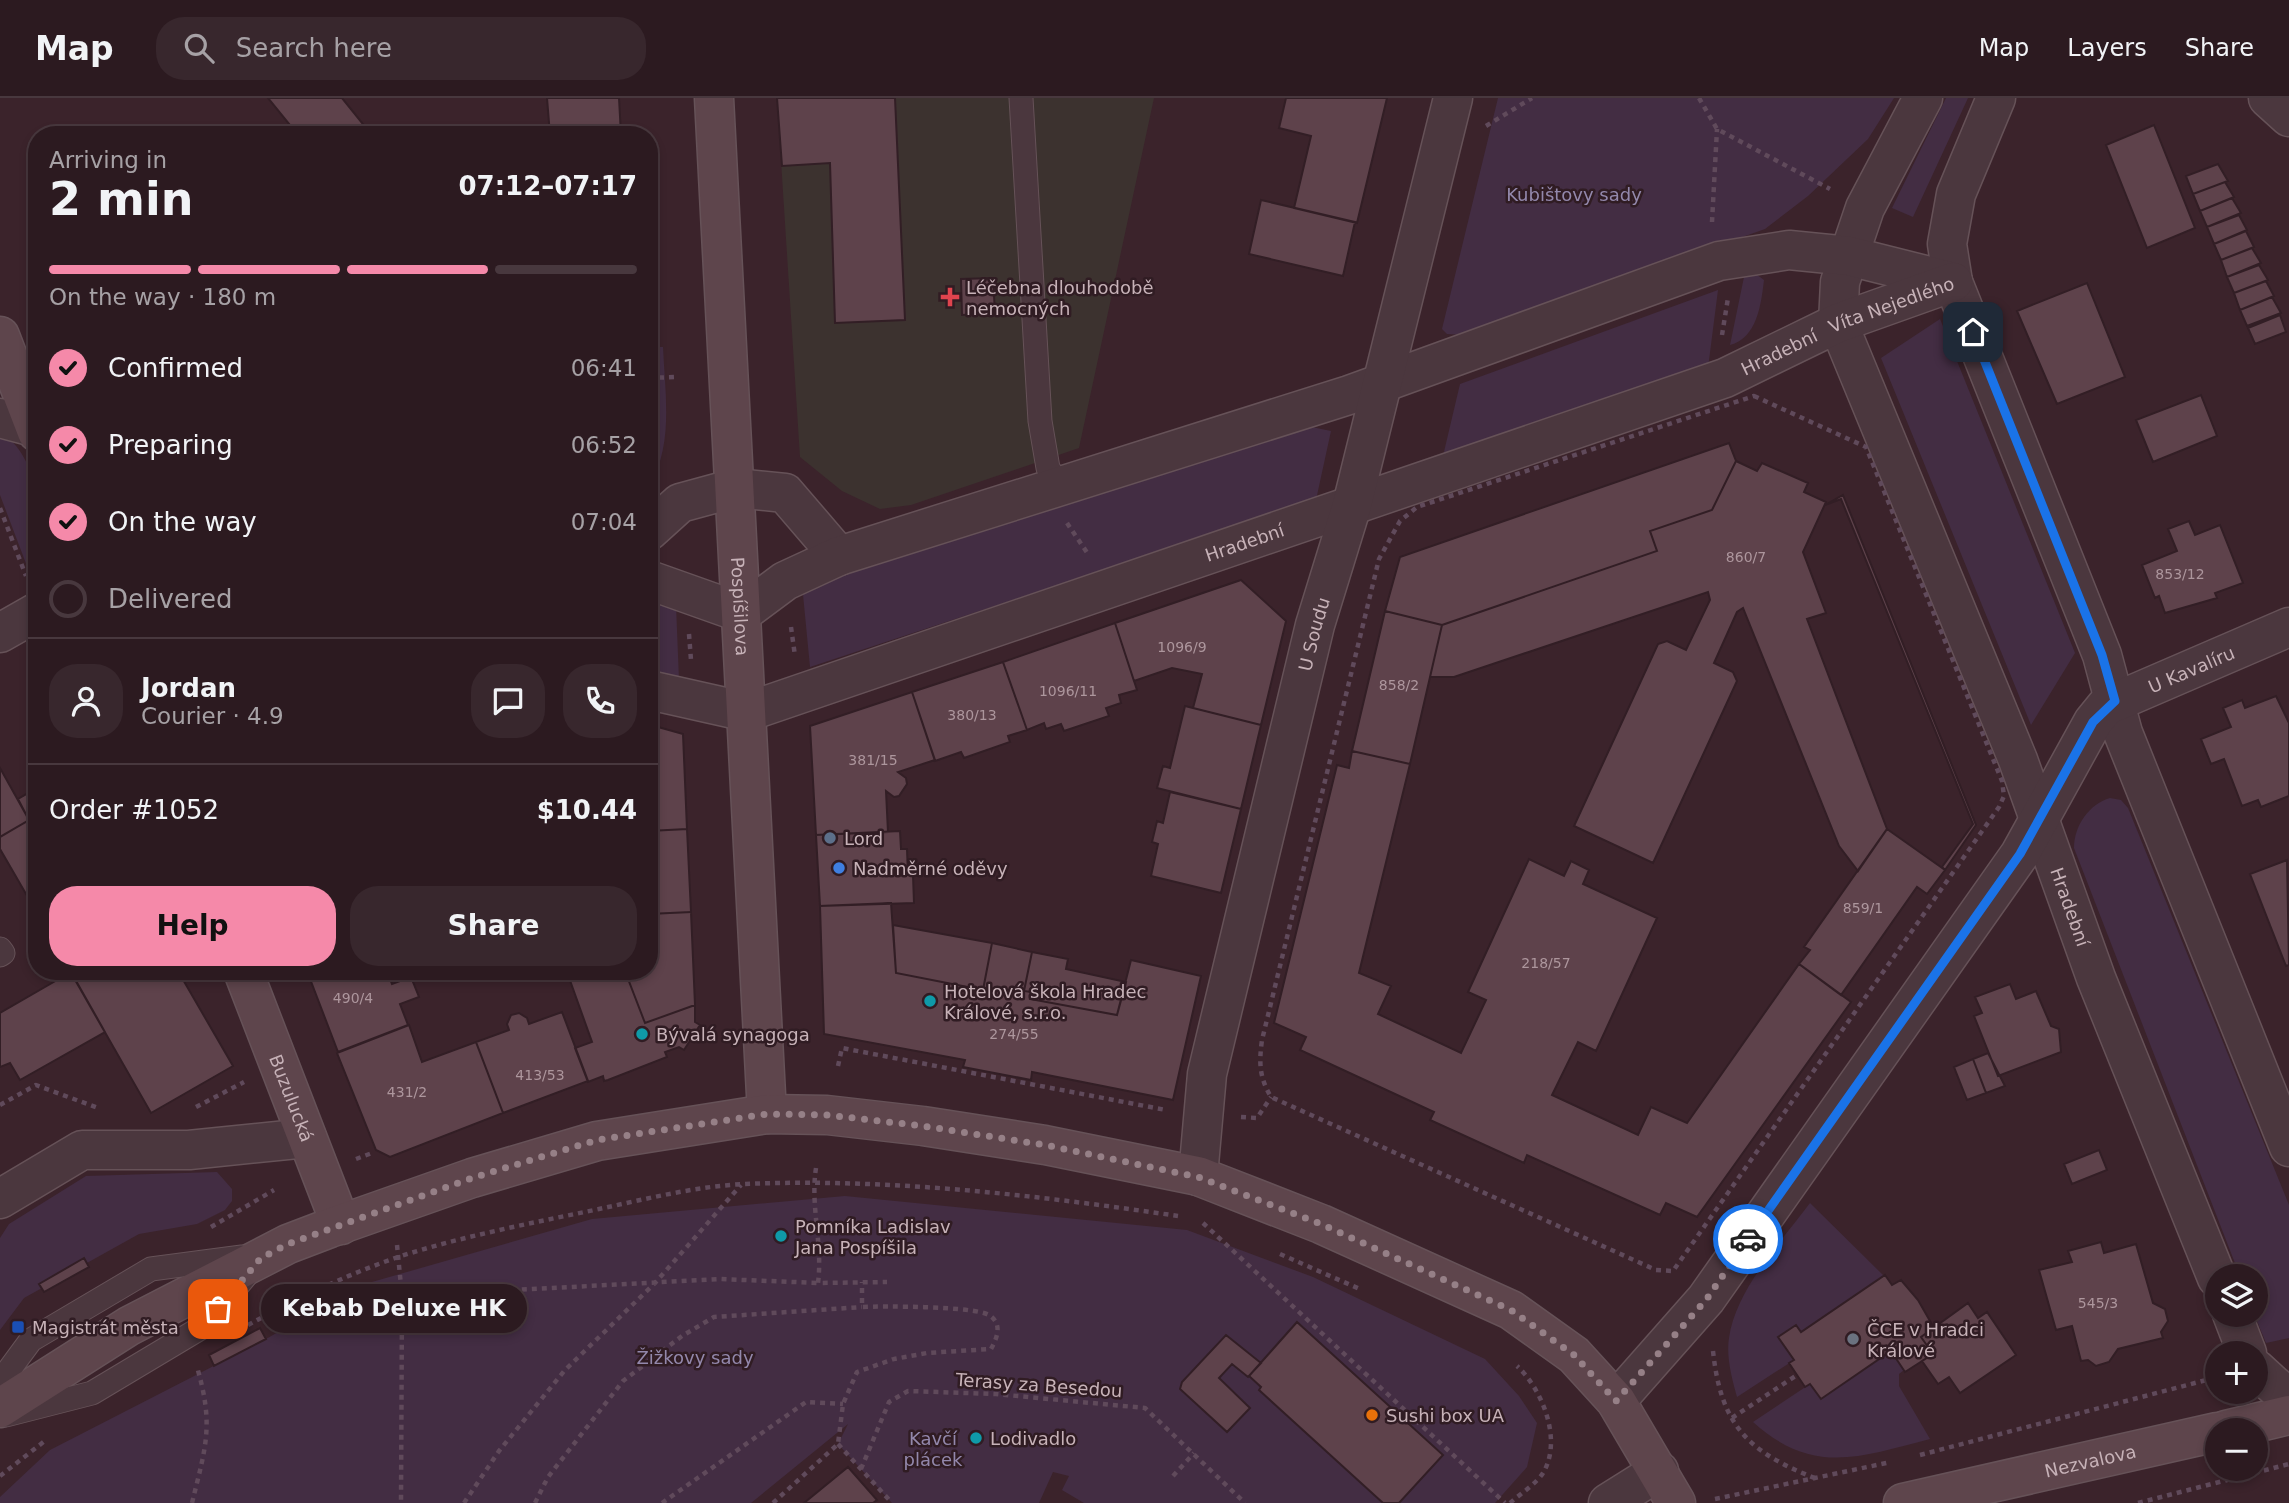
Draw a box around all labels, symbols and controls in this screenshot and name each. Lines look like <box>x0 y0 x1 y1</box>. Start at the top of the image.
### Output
search box <box>156 17 646 80</box>
text: Map <box>35 29 114 68</box>
icon: search <box>180 29 218 67</box>
text: Search here <box>236 33 392 63</box>
text: Map <box>1979 34 2029 62</box>
text: Layers <box>2067 34 2147 62</box>
text: Share <box>2185 34 2254 62</box>
text: Arriving in <box>49 147 167 173</box>
text: 07:12–07:17 <box>458 171 637 201</box>
text: 2 min <box>49 172 193 226</box>
park label: Kubištovy sady <box>1506 184 1642 205</box>
street label: Víta Nejedlého <box>1825 272 1957 337</box>
place label: Léčebna dlouhodobě nemocných <box>966 277 1154 319</box>
text: On the way · 180 m <box>49 284 276 310</box>
marker: Léčebna dlouhodobě nemocných <box>940 287 960 307</box>
pin <box>1943 302 2003 362</box>
icon: home <box>1954 313 1992 351</box>
street label: Hradební <box>1737 324 1822 379</box>
icon: check <box>49 349 87 387</box>
text: Confirmed <box>108 353 243 383</box>
text: 06:41 <box>571 355 637 381</box>
icon: check <box>49 426 87 464</box>
text: Preparing <box>108 430 233 460</box>
text: 06:52 <box>571 432 637 458</box>
icon: check <box>49 503 87 541</box>
text: On the way <box>108 507 257 537</box>
text: 07:04 <box>571 509 637 535</box>
street label: Hradební <box>1202 519 1288 565</box>
house number: 860/7 <box>1726 549 1766 565</box>
street label: Pospíšilova <box>727 556 754 656</box>
house number: 853/12 <box>2155 566 2205 582</box>
text: Delivered <box>108 584 232 614</box>
street label: U Soudu <box>1294 595 1333 673</box>
house number: 1096/9 <box>1157 639 1207 655</box>
street label: U Kavalíru <box>2145 641 2238 697</box>
button: person <box>49 664 123 738</box>
button: chat <box>471 664 545 738</box>
button: phone <box>563 664 637 738</box>
text: Jordan <box>141 673 236 703</box>
house number: 858/2 <box>1379 677 1419 693</box>
house number: 1096/11 <box>1039 683 1097 699</box>
text: Courier · 4.9 <box>141 703 284 729</box>
house number: 380/13 <box>947 707 997 723</box>
house number: 381/15 <box>848 752 898 768</box>
text: Order #1052 <box>49 795 219 825</box>
text: $10.44 <box>537 795 637 825</box>
place label: Lord <box>844 828 883 849</box>
marker: Lord <box>822 830 838 846</box>
place label: Nadměrné oděvy <box>853 858 1008 879</box>
marker: Nadměrné oděvy <box>831 860 847 876</box>
street label: Hradební <box>2047 864 2095 950</box>
button: Help <box>49 886 336 966</box>
button: Share <box>350 886 637 966</box>
house number: 859/1 <box>1843 900 1883 916</box>
house number: 218/57 <box>1521 955 1571 971</box>
place label: Hotelová škola Hradec Králové, s.r.o. <box>944 981 1146 1023</box>
house number: 490/4 <box>333 990 373 1006</box>
marker: Hotelová škola Hradec Králové, s.r.o. <box>922 993 938 1009</box>
place label: Bývalá synagoga <box>656 1024 810 1045</box>
marker: Bývalá synagoga <box>634 1026 650 1042</box>
house number: 274/55 <box>989 1026 1039 1042</box>
street label: Buzulucká <box>266 1051 318 1145</box>
house number: 413/53 <box>515 1067 565 1083</box>
house number: 431/2 <box>387 1084 427 1100</box>
courier <box>1713 1204 1783 1274</box>
place label: Pomníka Ladislav Jana Pospíšila <box>794 1216 951 1258</box>
icon: car <box>1729 1220 1767 1258</box>
marker: Pomníka Ladislav Jana Pospíšila <box>773 1228 789 1244</box>
map controls <box>2205 1264 2268 1481</box>
button: layers <box>2205 1264 2268 1327</box>
pin <box>188 1279 248 1339</box>
callout: Kebab Deluxe HK <box>260 1284 526 1334</box>
icon: bag <box>199 1290 237 1328</box>
text: Kebab Deluxe HK <box>282 1295 506 1321</box>
house number: 545/3 <box>2078 1295 2118 1311</box>
place label: Magistrát města <box>32 1317 179 1338</box>
marker: Magistrát města <box>10 1319 26 1335</box>
place label: ČCE v Hradci Králové <box>1867 1319 1984 1361</box>
marker: ČCE v Hradci Králové <box>1845 1331 1861 1347</box>
button: + <box>2205 1341 2268 1404</box>
park label: Žižkovy sady <box>636 1347 754 1368</box>
street label: Terasy za Besedou <box>954 1369 1123 1401</box>
place label: Sushi box UA <box>1386 1405 1505 1426</box>
marker: Sushi box UA <box>1364 1407 1380 1423</box>
button: − <box>2205 1418 2268 1481</box>
park label: Kavčí plácek <box>904 1428 963 1470</box>
place label: Lodivadlo <box>990 1428 1076 1449</box>
marker: Lodivadlo <box>968 1430 984 1446</box>
street label: Nezvalova <box>2042 1440 2138 1481</box>

